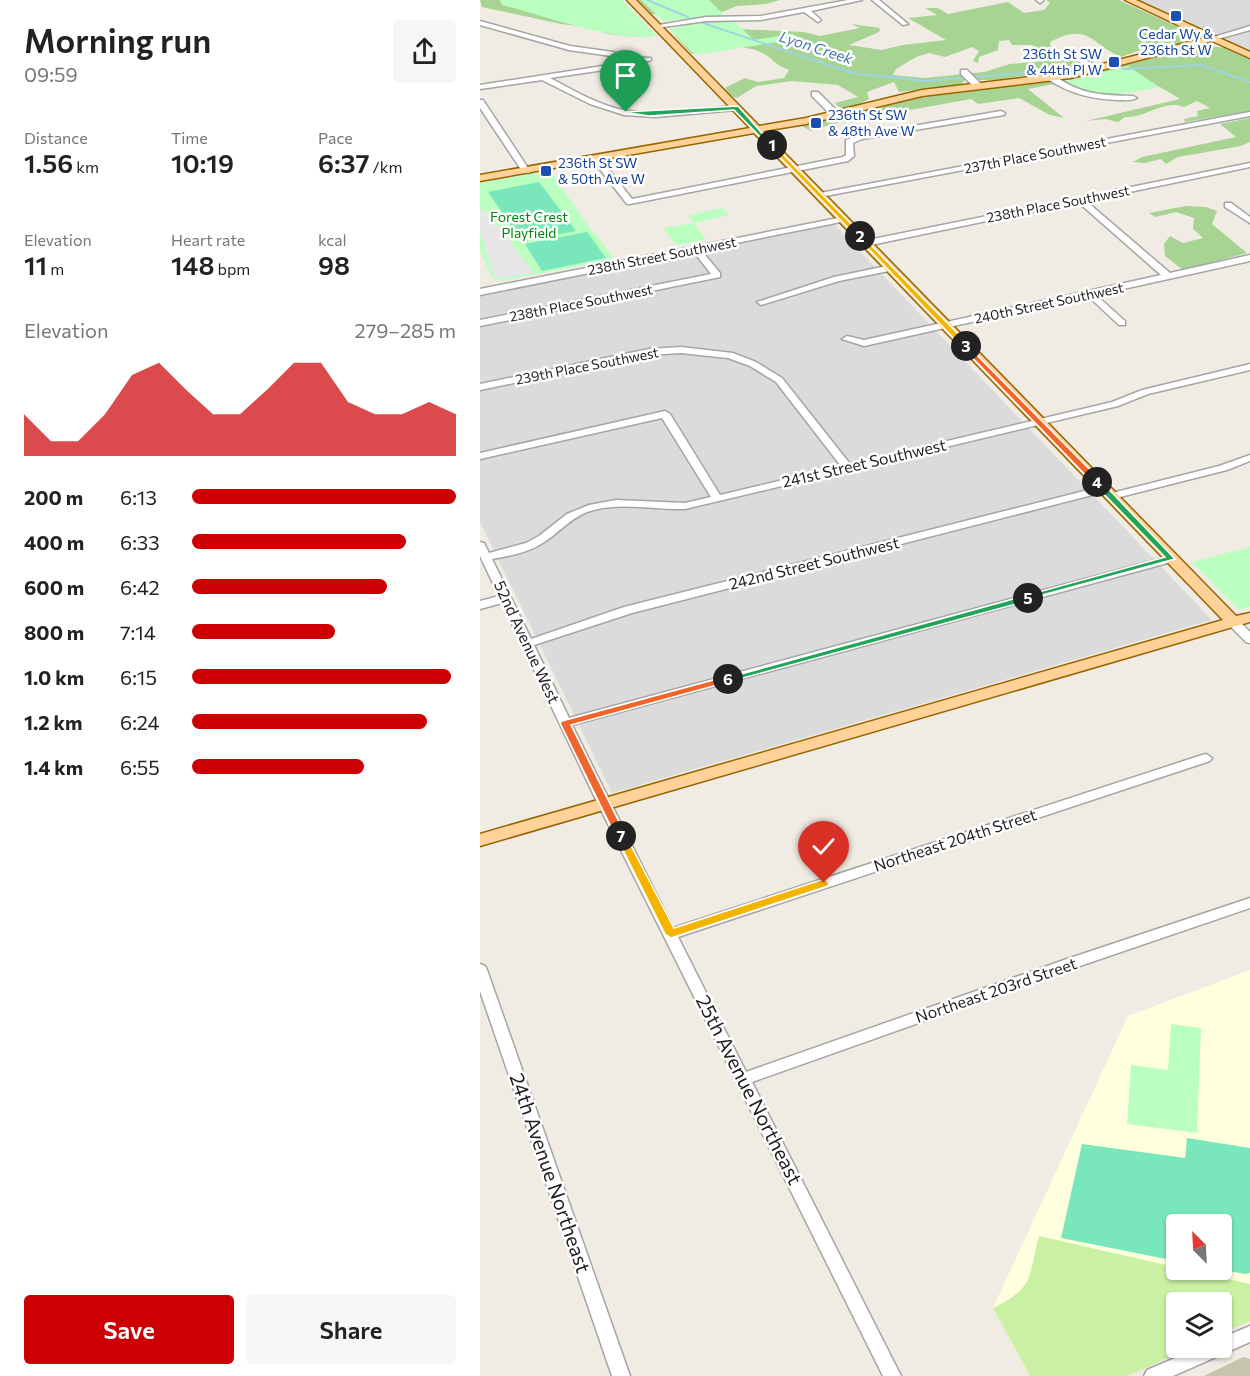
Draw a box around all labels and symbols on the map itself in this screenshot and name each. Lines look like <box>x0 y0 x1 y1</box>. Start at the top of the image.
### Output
marker: Cedar Wy & 236th St W <box>1169 9 1183 23</box>
place label: Cedar Wy & 236th St W <box>1139 25 1214 58</box>
water label: Lyon Creek <box>777 27 856 68</box>
place label: 236th St SW & 44th Pl W <box>1023 45 1102 78</box>
pin <box>600 50 651 112</box>
marker: 236th St SW & 44th Pl W <box>1107 55 1121 69</box>
place label: 236th St SW & 48th Ave W <box>828 106 915 139</box>
marker: 236th St SW & 48th Ave W <box>809 116 823 130</box>
pin: 1 <box>757 130 787 160</box>
street label: 237th Place Southwest <box>962 132 1108 177</box>
place label: 236th St SW & 50th Ave W <box>558 154 645 187</box>
marker: 236th St SW & 50th Ave W <box>539 164 553 178</box>
street label: 238th Place Southwest <box>985 181 1131 226</box>
park label: Forest Crest Playfield <box>490 208 568 241</box>
pin: 2 <box>845 221 875 251</box>
street label: 238th Street Southwest <box>586 233 738 278</box>
street label: 240th Street Southwest <box>973 278 1125 327</box>
street label: 238th Place Southwest <box>508 280 654 325</box>
pin: 3 <box>951 331 981 361</box>
street label: 239th Place Southwest <box>514 343 660 388</box>
street label: 241st Street Southwest <box>780 434 948 491</box>
pin: 4 <box>1082 467 1112 497</box>
street label: 242nd Street Southwest <box>727 532 901 593</box>
street label: 52nd Avenue West <box>491 577 564 707</box>
pin: 5 <box>1013 583 1043 613</box>
pin: 6 <box>713 664 743 694</box>
street label: Northeast 204th Street <box>871 804 1039 875</box>
pin: 7 <box>606 821 636 851</box>
pin <box>798 821 849 883</box>
street label: Northeast 203rd Street <box>913 953 1079 1026</box>
street label: 25th Avenue Northeast <box>692 991 808 1188</box>
street label: 24th Avenue Northeast <box>505 1070 596 1276</box>
north arrow <box>1166 1214 1232 1280</box>

